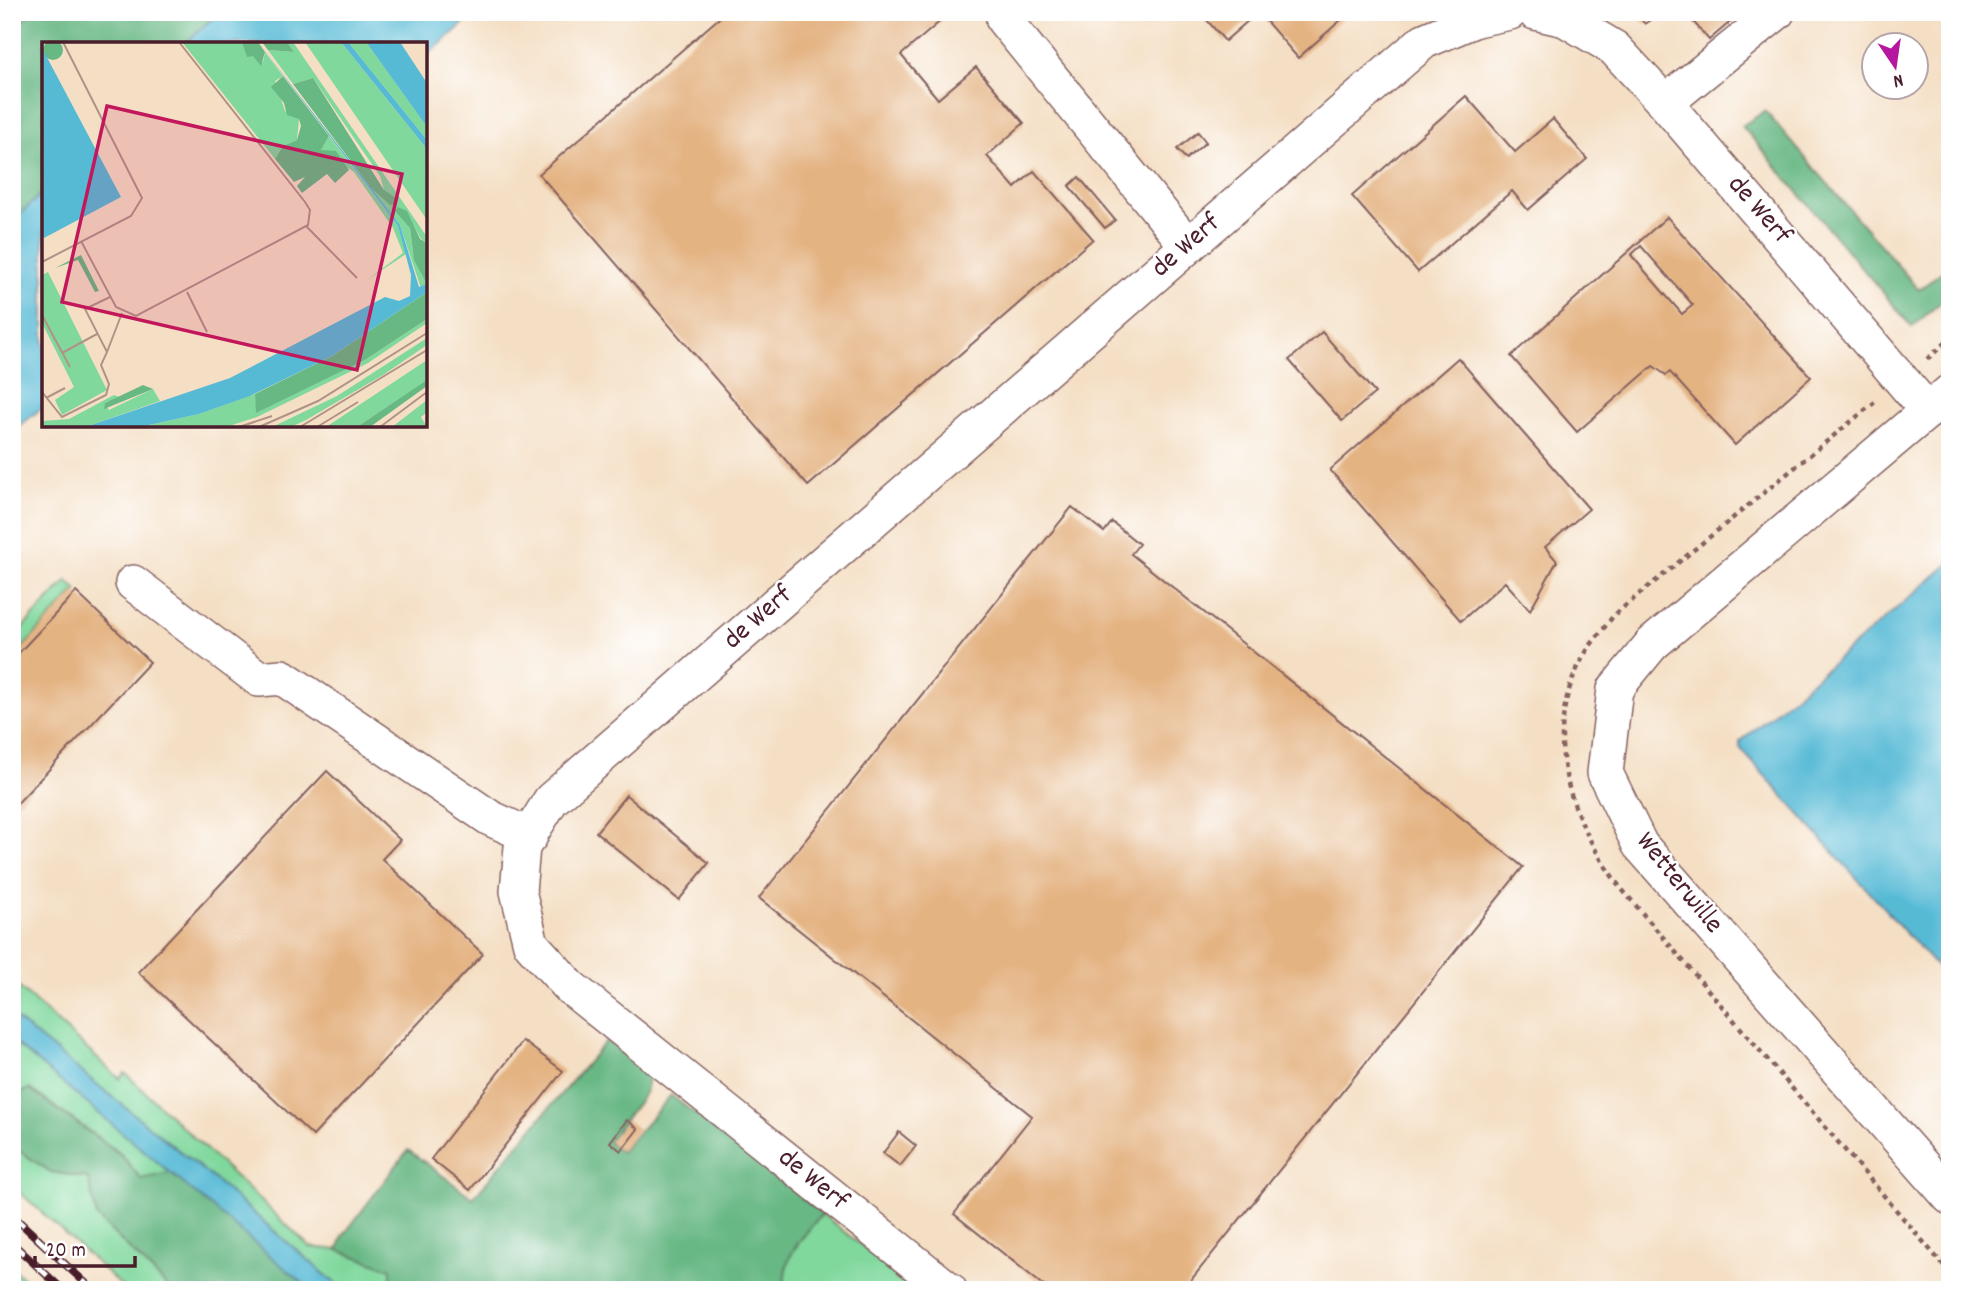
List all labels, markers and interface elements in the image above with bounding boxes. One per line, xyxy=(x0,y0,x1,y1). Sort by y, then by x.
north arrow xyxy=(1860,32,1930,102)
inset map xyxy=(42,42,427,427)
text: N xyxy=(1890,65,1906,93)
street label: de Werf xyxy=(1716,167,1800,255)
street label: de Werf xyxy=(1143,205,1231,289)
street label: de Werf xyxy=(715,577,803,661)
street label: Wetterwille xyxy=(1625,825,1731,943)
street label: de Werf xyxy=(768,1140,857,1223)
scale bar xyxy=(35,1225,135,1269)
text: 20 m xyxy=(46,1237,86,1267)

